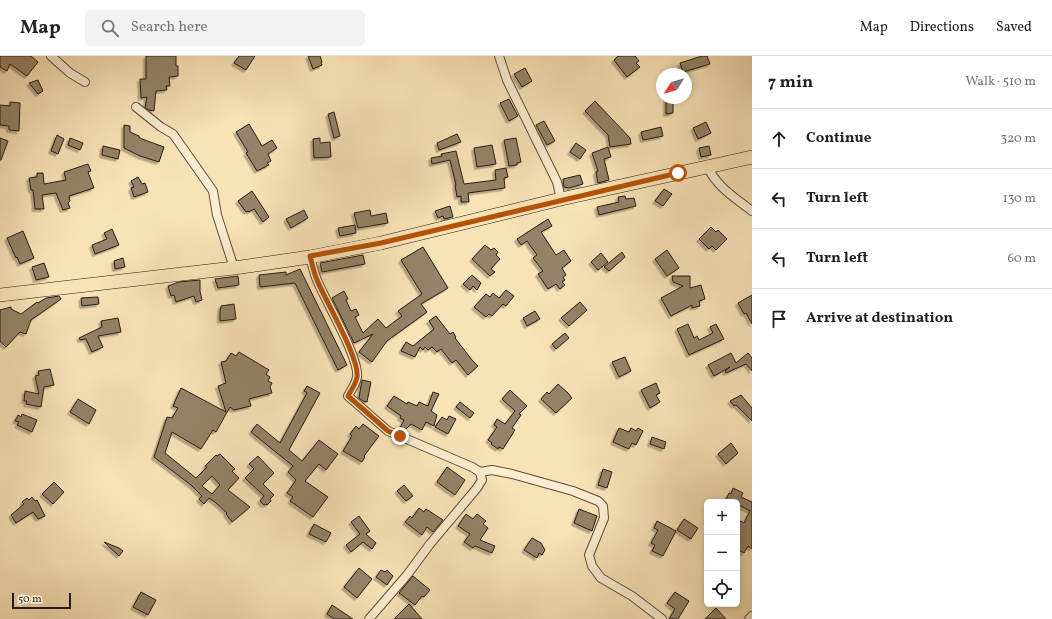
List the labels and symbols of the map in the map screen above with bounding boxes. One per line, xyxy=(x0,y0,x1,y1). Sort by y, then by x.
north arrow xyxy=(656,68,692,104)
route start xyxy=(669,164,687,182)
route end xyxy=(391,427,409,445)
scale bar xyxy=(12,591,71,610)

